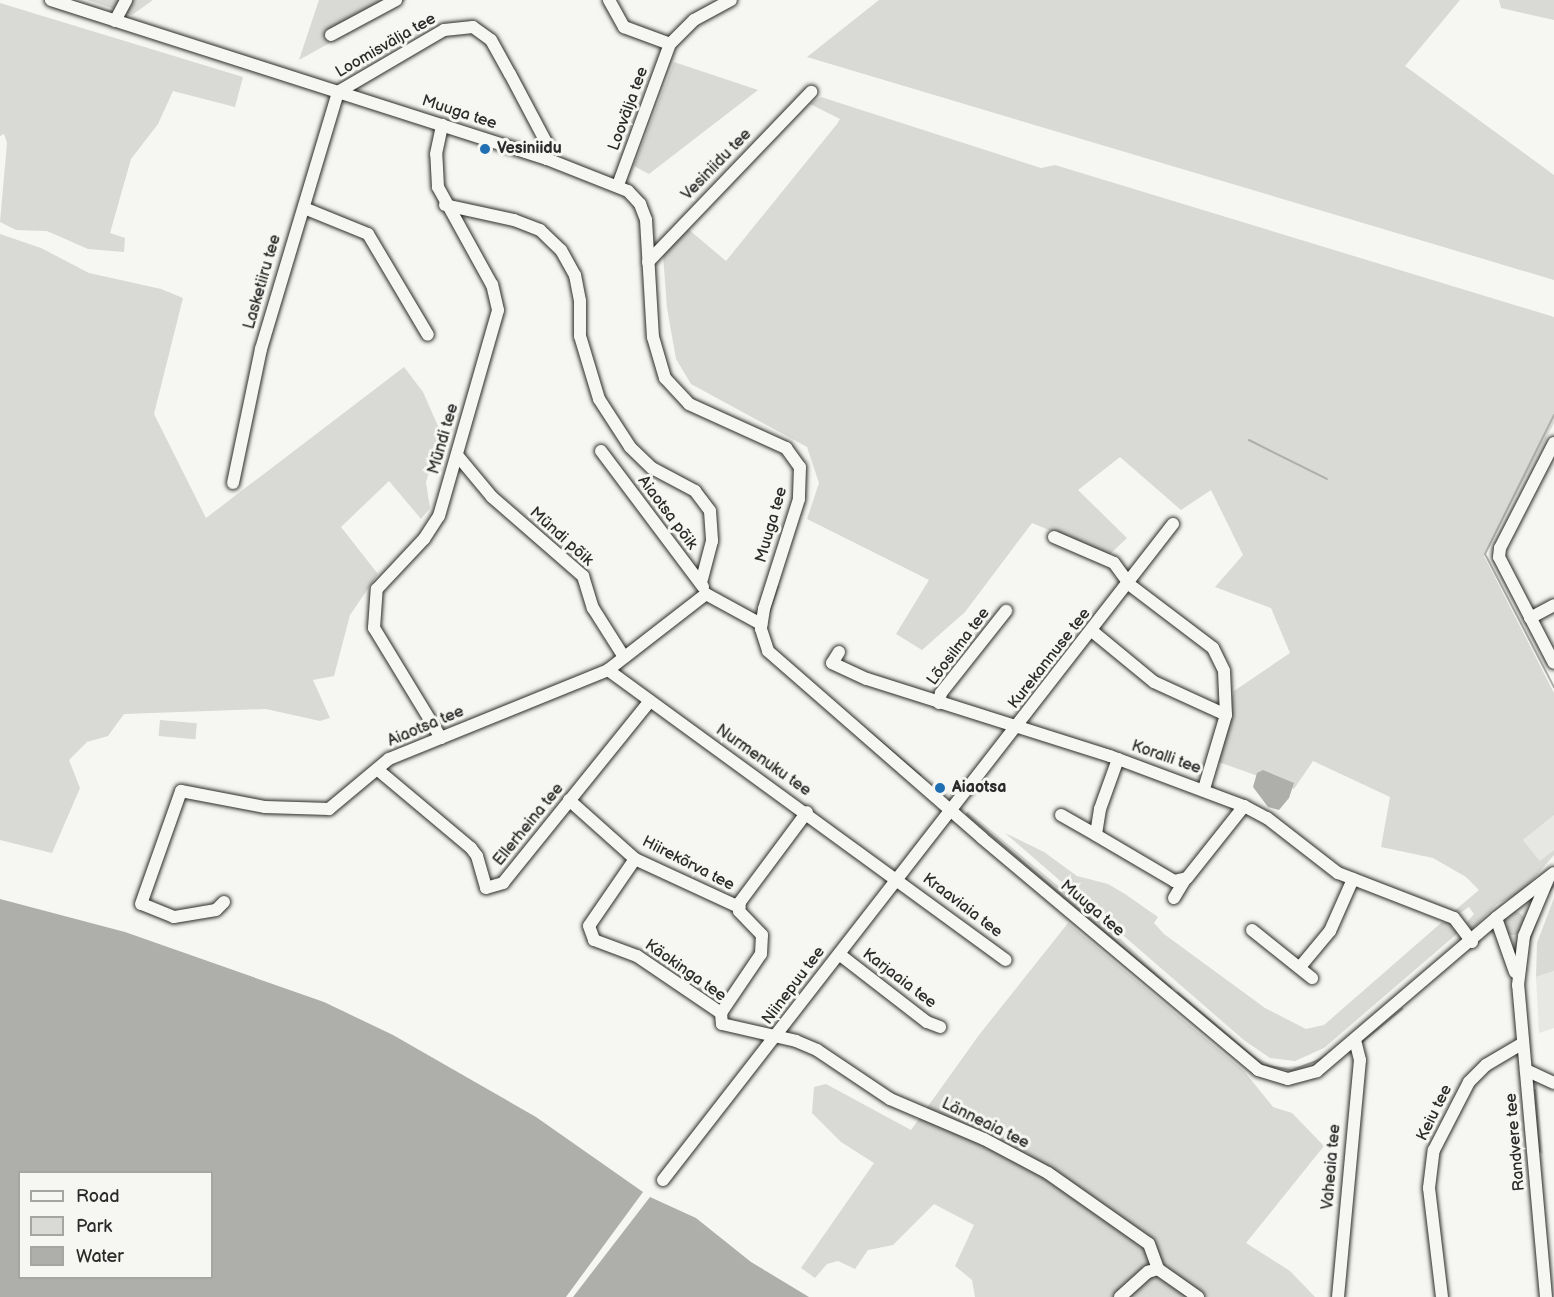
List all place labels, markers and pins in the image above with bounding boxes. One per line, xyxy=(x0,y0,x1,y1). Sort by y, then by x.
place label: Vesiniidu xyxy=(497,139,562,159)
marker: Vesiniidu xyxy=(478,142,492,156)
place label: Aiaotsa xyxy=(952,778,1006,798)
marker: Aiaotsa xyxy=(933,781,947,795)

